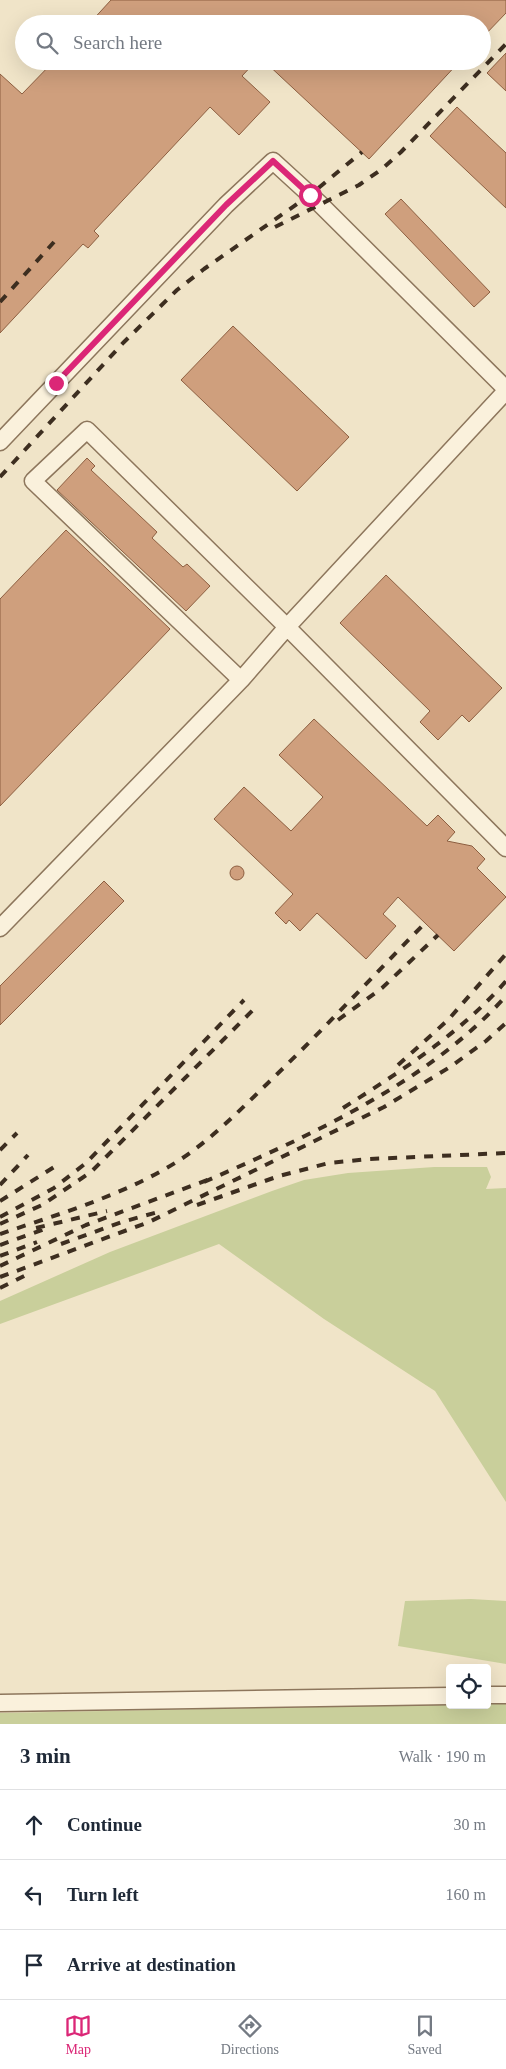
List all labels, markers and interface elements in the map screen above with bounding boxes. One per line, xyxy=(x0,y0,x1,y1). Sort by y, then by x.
search box xyxy=(15,15,491,70)
icon: search xyxy=(33,29,61,57)
text: Search here xyxy=(73,32,162,53)
route start xyxy=(299,184,322,207)
route end xyxy=(45,372,68,395)
map controls xyxy=(446,1664,491,1709)
button: locate xyxy=(446,1664,491,1709)
text: 3 min xyxy=(20,1744,71,1768)
text: Walk · 190 m xyxy=(399,1748,486,1765)
icon: ahead xyxy=(20,1811,48,1839)
text: Continue xyxy=(67,1814,142,1835)
text: 30 m xyxy=(454,1816,486,1833)
icon: left xyxy=(20,1881,48,1909)
text: Turn left xyxy=(67,1884,139,1905)
text: 160 m xyxy=(446,1886,486,1903)
icon: arrive xyxy=(20,1951,48,1979)
text: Arrive at destination xyxy=(67,1954,236,1975)
tab: Map xyxy=(64,2012,92,2058)
tab: Directions xyxy=(221,2012,279,2058)
tab: Saved xyxy=(408,2012,442,2058)

